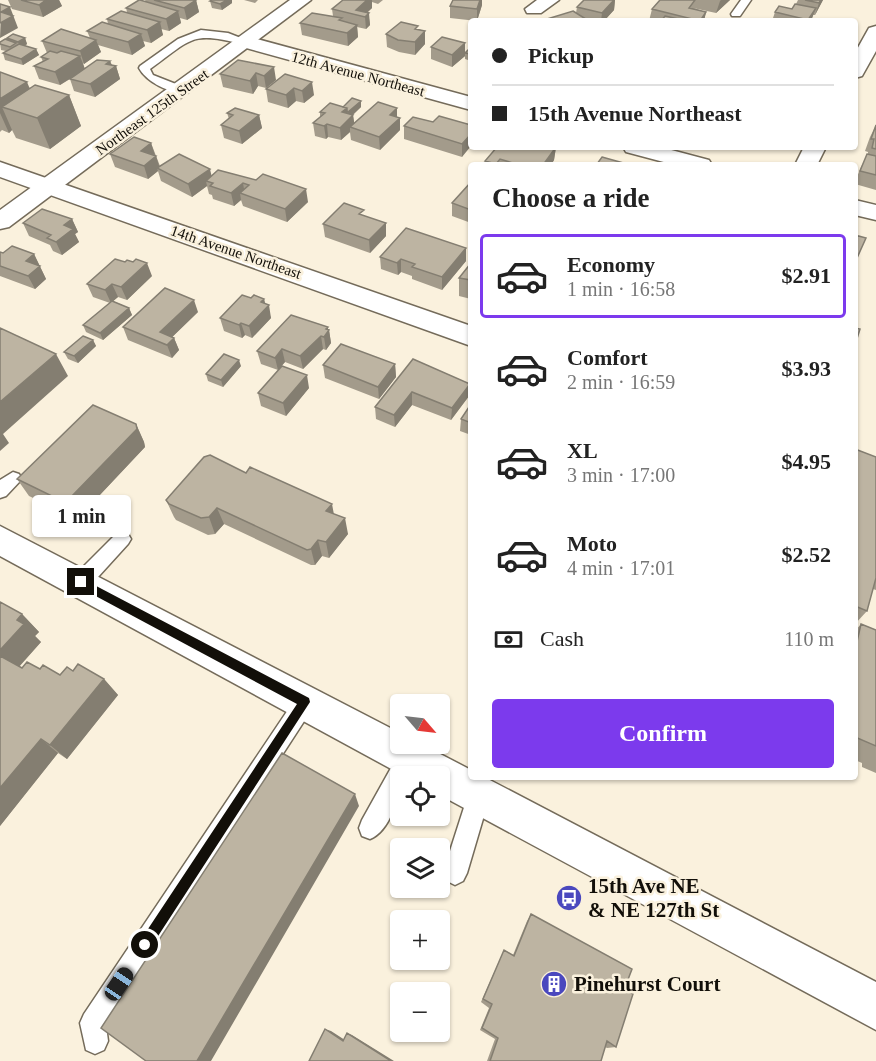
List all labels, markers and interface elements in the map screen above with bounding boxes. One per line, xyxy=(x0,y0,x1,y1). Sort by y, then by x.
text: Pickup xyxy=(528,43,594,68)
street label: 12th Avenue Northeast xyxy=(290,49,427,100)
street label: Northeast 125th Street xyxy=(93,65,212,158)
text: 15th Avenue Northeast xyxy=(528,101,741,126)
text: Choose a ride xyxy=(492,183,650,213)
street label: 14th Avenue Northeast xyxy=(169,222,304,282)
icon: car xyxy=(495,249,549,303)
text: Economy xyxy=(567,252,655,277)
text: $2.91 xyxy=(782,263,831,288)
text: 1 min · 16:58 xyxy=(567,278,675,300)
icon: car xyxy=(495,342,549,396)
text: Comfort xyxy=(567,345,648,370)
text: $3.93 xyxy=(782,356,831,381)
text: 2 min · 16:59 xyxy=(567,371,675,393)
icon: car xyxy=(495,435,549,489)
text: XL xyxy=(567,438,598,463)
text: $4.95 xyxy=(782,449,831,474)
text: 3 min · 17:00 xyxy=(567,464,675,486)
callout: 1 min xyxy=(32,495,130,537)
text: 1 min xyxy=(57,505,106,527)
icon: car xyxy=(495,528,549,582)
text: Moto xyxy=(567,531,617,556)
text: $2.52 xyxy=(782,542,831,567)
text: 4 min · 17:01 xyxy=(567,557,675,579)
route end xyxy=(67,568,94,595)
icon: cash xyxy=(492,623,525,656)
text: Cash xyxy=(540,626,584,651)
text: 110 m xyxy=(784,628,834,650)
north arrow xyxy=(390,694,450,754)
map controls xyxy=(390,694,450,1042)
button: Confirm xyxy=(492,699,834,768)
button: locate xyxy=(390,766,450,826)
button: layers xyxy=(390,838,450,898)
place label: 15th Ave NE & NE 127th St xyxy=(588,874,719,922)
bus stop icon: 15th Ave NE & NE 127th St xyxy=(554,883,584,913)
button: + xyxy=(390,910,450,970)
route start xyxy=(131,931,158,958)
car xyxy=(101,964,137,1004)
building icon: Pinehurst Court xyxy=(539,969,569,999)
place label: Pinehurst Court xyxy=(574,972,720,996)
button: − xyxy=(390,982,450,1042)

